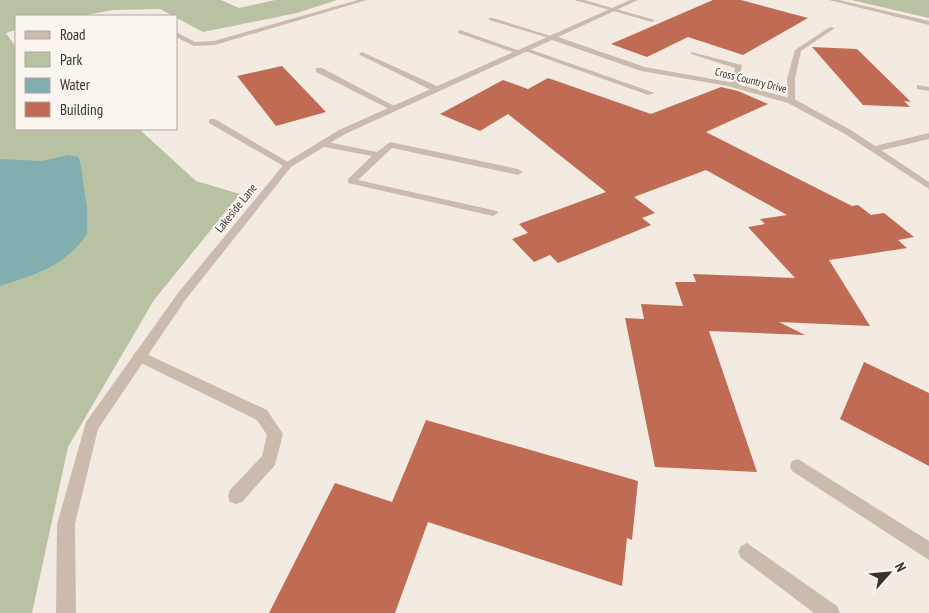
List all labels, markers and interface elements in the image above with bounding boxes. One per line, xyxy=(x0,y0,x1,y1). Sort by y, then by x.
legend xyxy=(15,15,178,130)
text: Road xyxy=(60,25,86,44)
text: Park xyxy=(60,50,82,69)
street label: Cross Country Drive xyxy=(714,64,789,96)
text: Water xyxy=(60,75,91,94)
text: Building xyxy=(60,100,103,119)
street label: Lakeside Lane xyxy=(211,180,260,235)
north arrow xyxy=(864,548,914,598)
text: N xyxy=(891,560,910,575)

